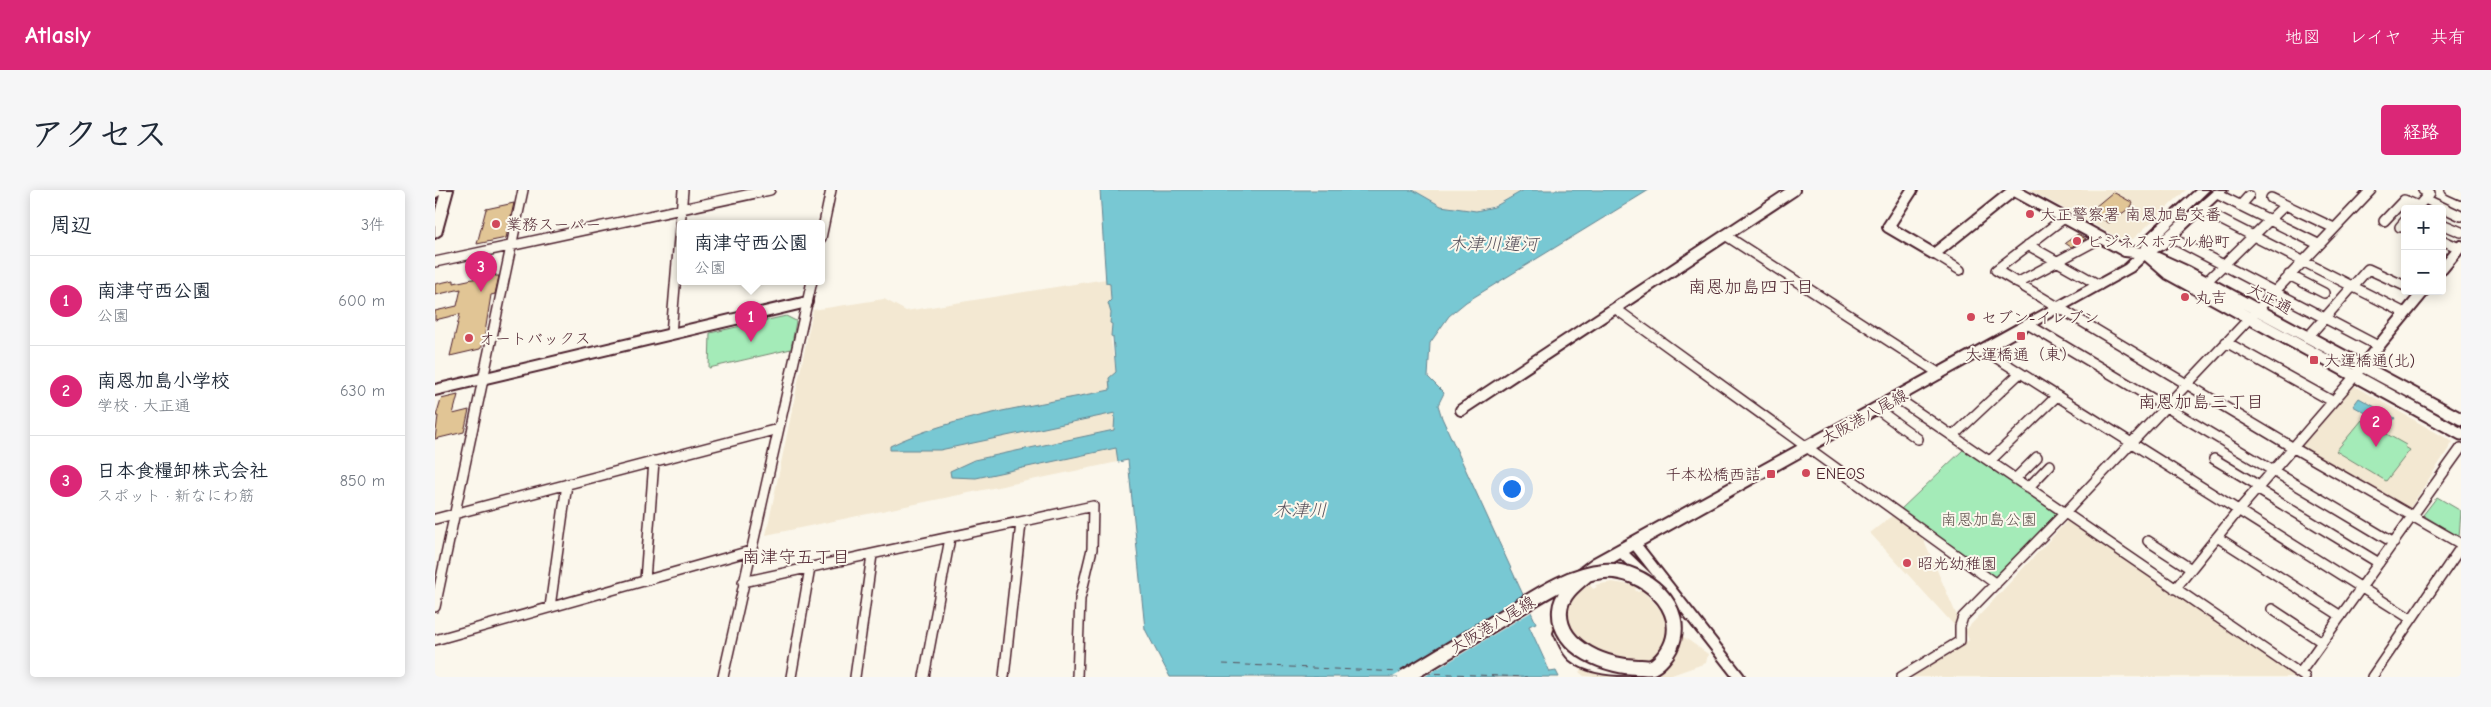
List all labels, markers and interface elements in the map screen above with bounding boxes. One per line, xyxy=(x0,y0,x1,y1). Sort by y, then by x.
text: Atlasly xyxy=(25,21,91,49)
text: 地図 xyxy=(2285,27,2321,48)
text: レイヤ xyxy=(2349,27,2402,48)
text: 共有 xyxy=(2430,27,2466,48)
button: 経路 xyxy=(2381,105,2461,155)
text: アクセス xyxy=(30,114,168,155)
map controls xyxy=(2401,205,2446,295)
button: + xyxy=(2401,205,2446,250)
place label: 大正警察署 南恩加島交番 xyxy=(2040,206,2221,224)
marker: 大正警察署 南恩加島交番 xyxy=(2024,208,2036,220)
text: 周辺 xyxy=(50,213,92,237)
text: 3件 xyxy=(361,216,385,234)
place label: 業務スーパー xyxy=(506,216,601,234)
marker: 業務スーパー xyxy=(490,218,502,230)
popup xyxy=(677,220,825,285)
text: 南津守西公園 xyxy=(694,232,808,254)
place label: ビジネスホテル船町 xyxy=(2087,233,2230,251)
water label: 木津川運河 xyxy=(1448,234,1541,255)
marker: ビジネスホテル船町 xyxy=(2071,235,2083,247)
button: − xyxy=(2401,250,2446,295)
pin: 3 xyxy=(465,251,497,292)
text: 公園 xyxy=(694,259,726,277)
district label: 南恩加島四丁目 xyxy=(1688,277,1814,298)
text: 南津守西公園 xyxy=(97,280,211,302)
street label: 大正通 xyxy=(2244,280,2295,318)
place label: 丸吉 xyxy=(2195,289,2227,307)
marker: 丸吉 xyxy=(2179,291,2191,303)
text: 1 xyxy=(63,292,69,310)
text: 600 m xyxy=(338,292,385,310)
pin: 1 xyxy=(735,301,767,342)
text: 公園 xyxy=(97,307,129,325)
place label: セブン-イレブン xyxy=(1981,309,2099,327)
marker: セブン-イレブン xyxy=(1965,311,1977,323)
place label: オートバックス xyxy=(479,330,591,348)
marker: 大運橋通（東） xyxy=(2015,330,2027,342)
marker: オートバックス xyxy=(463,332,475,344)
place label: 大運橋通（東） xyxy=(1965,346,2077,364)
place label: 大運橋通(北) xyxy=(2324,352,2415,370)
marker: 大運橋通(北) xyxy=(2308,354,2320,366)
text: 南恩加島小学校 xyxy=(97,370,230,392)
text: 2 xyxy=(62,382,70,400)
text: 630 m xyxy=(340,382,385,400)
street label: 大阪港八尾線 xyxy=(1818,386,1911,448)
district label: 南恩加島三丁目 xyxy=(2138,392,2264,413)
text: 学校 · 大正通 xyxy=(97,397,191,415)
pin: 2 xyxy=(2360,406,2392,447)
text: 日本食糧卸株式会社 xyxy=(97,460,268,482)
place label: ENEOS xyxy=(1816,465,1865,483)
place label: 千本松橋西詰 xyxy=(1665,466,1761,484)
marker: ENEOS xyxy=(1800,467,1812,479)
marker: 千本松橋西詰 xyxy=(1765,468,1777,480)
text: 3 xyxy=(62,472,70,490)
text: 850 m xyxy=(340,472,385,490)
your location xyxy=(1499,476,1525,502)
text: スポット · 新なにわ筋 xyxy=(97,487,255,505)
water label: 木津川 xyxy=(1273,500,1327,521)
park label: 南恩加島公園 xyxy=(1941,511,2037,529)
district label: 南津守五丁目 xyxy=(742,547,850,568)
place label: 昭光幼稚園 xyxy=(1917,555,1997,573)
marker: 昭光幼稚園 xyxy=(1901,557,1913,569)
street label: 大阪港八尾線 xyxy=(1447,592,1538,657)

